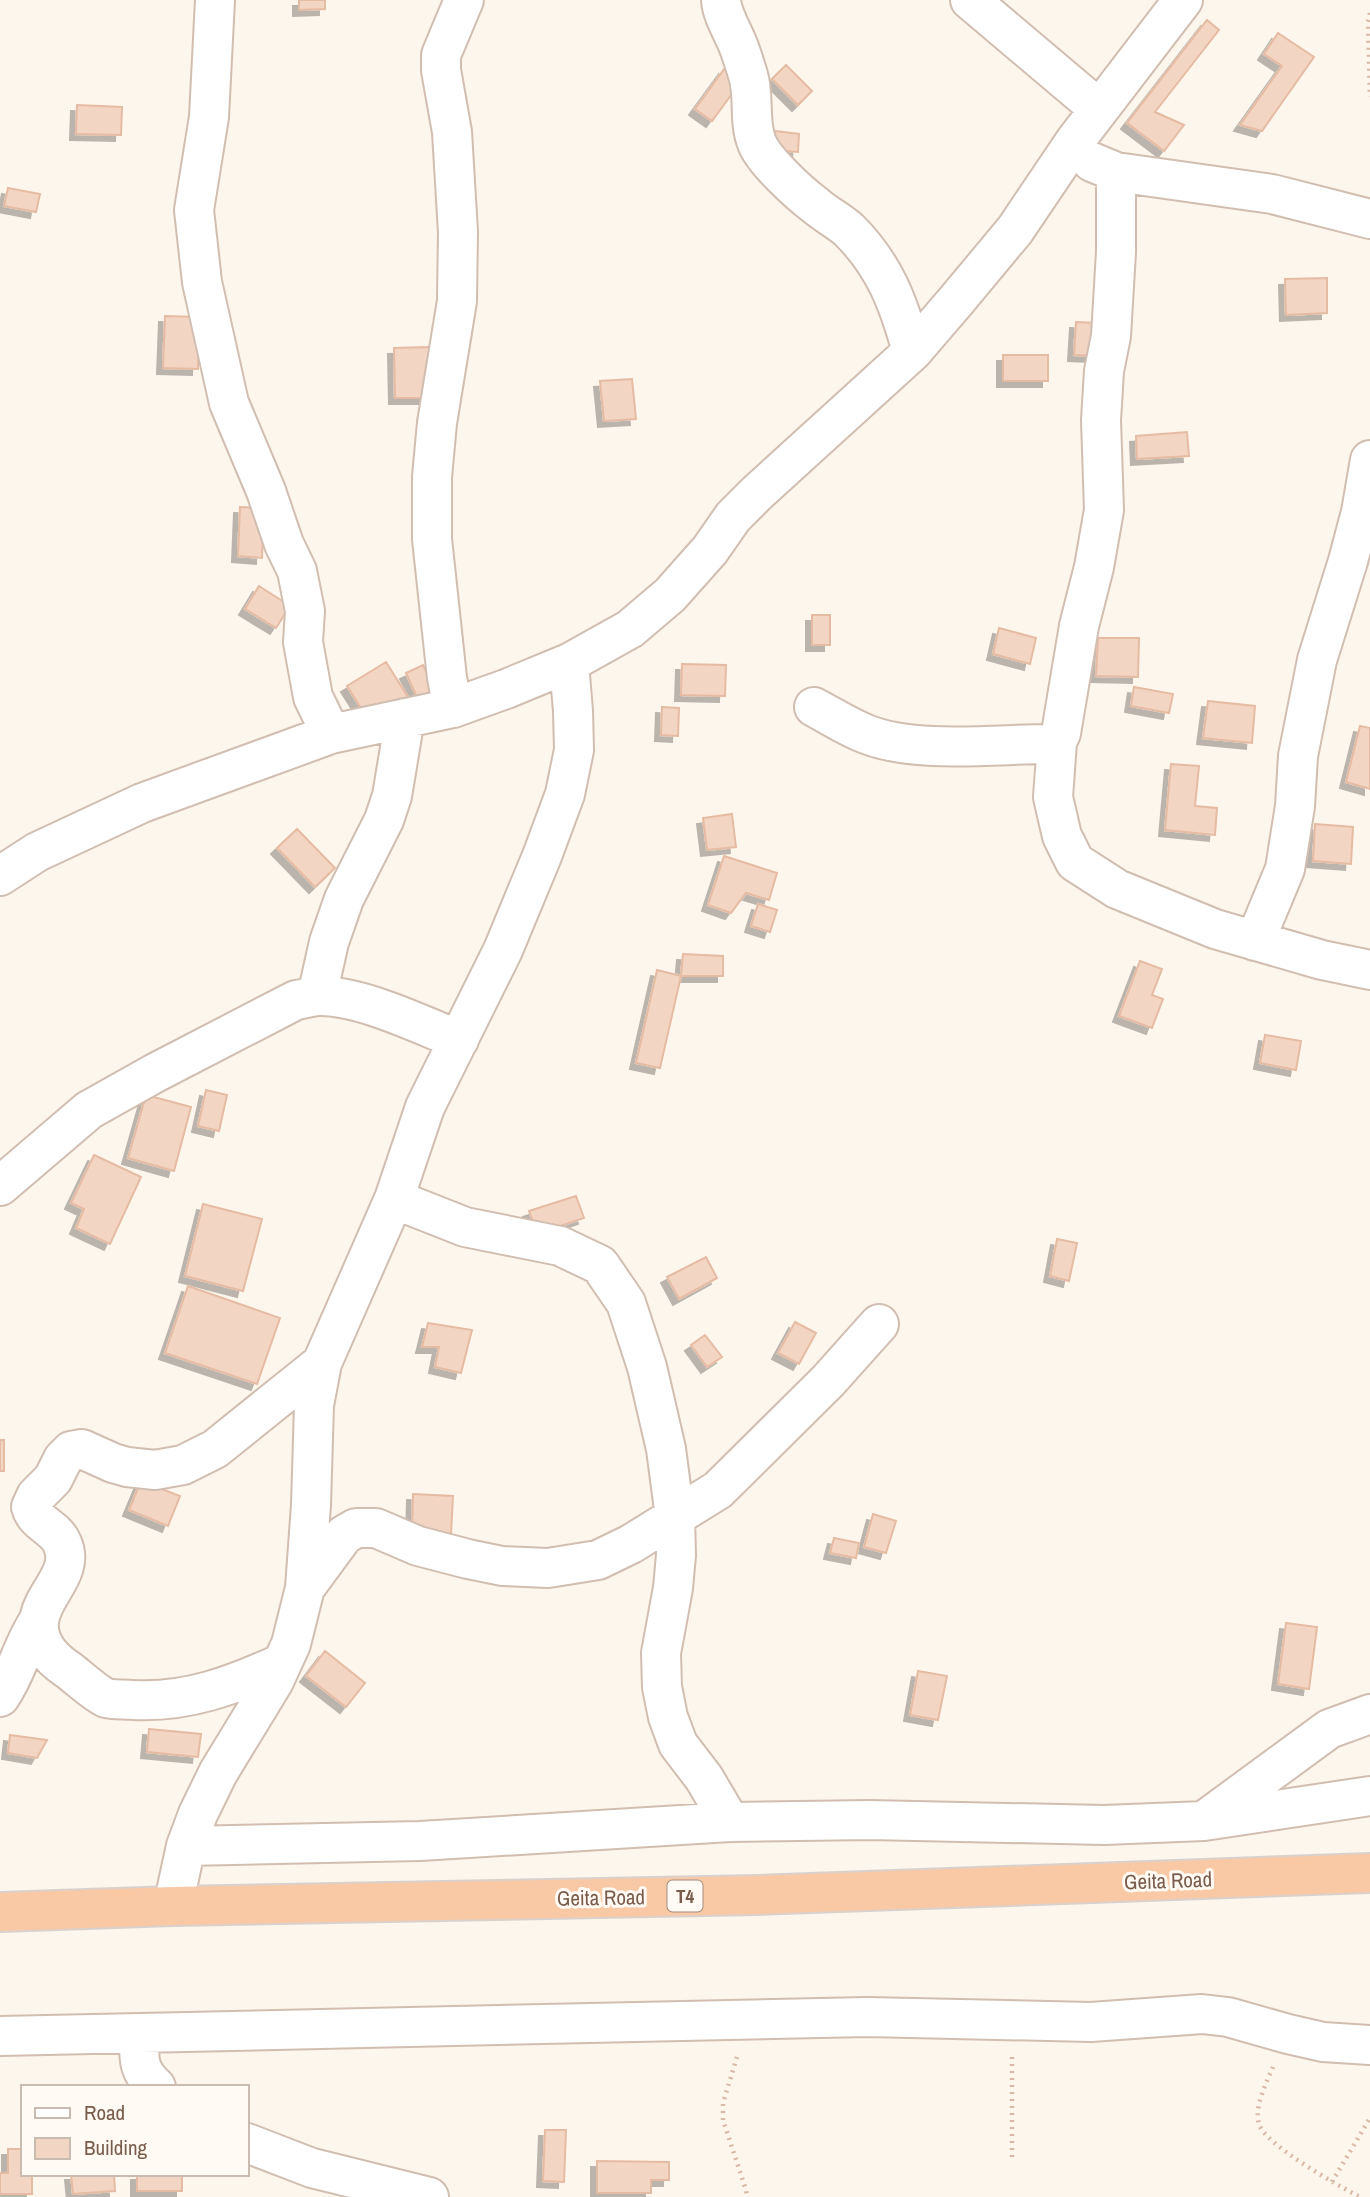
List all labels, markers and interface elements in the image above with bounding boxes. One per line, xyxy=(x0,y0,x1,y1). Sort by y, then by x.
street label: Geita Road xyxy=(1123,1864,1213,1897)
road number: T4 xyxy=(668,1880,702,1912)
street label: Geita Road xyxy=(557,1882,645,1913)
legend xyxy=(21,2085,248,2176)
text: Road xyxy=(84,2098,125,2127)
text: Building xyxy=(84,2133,148,2162)

